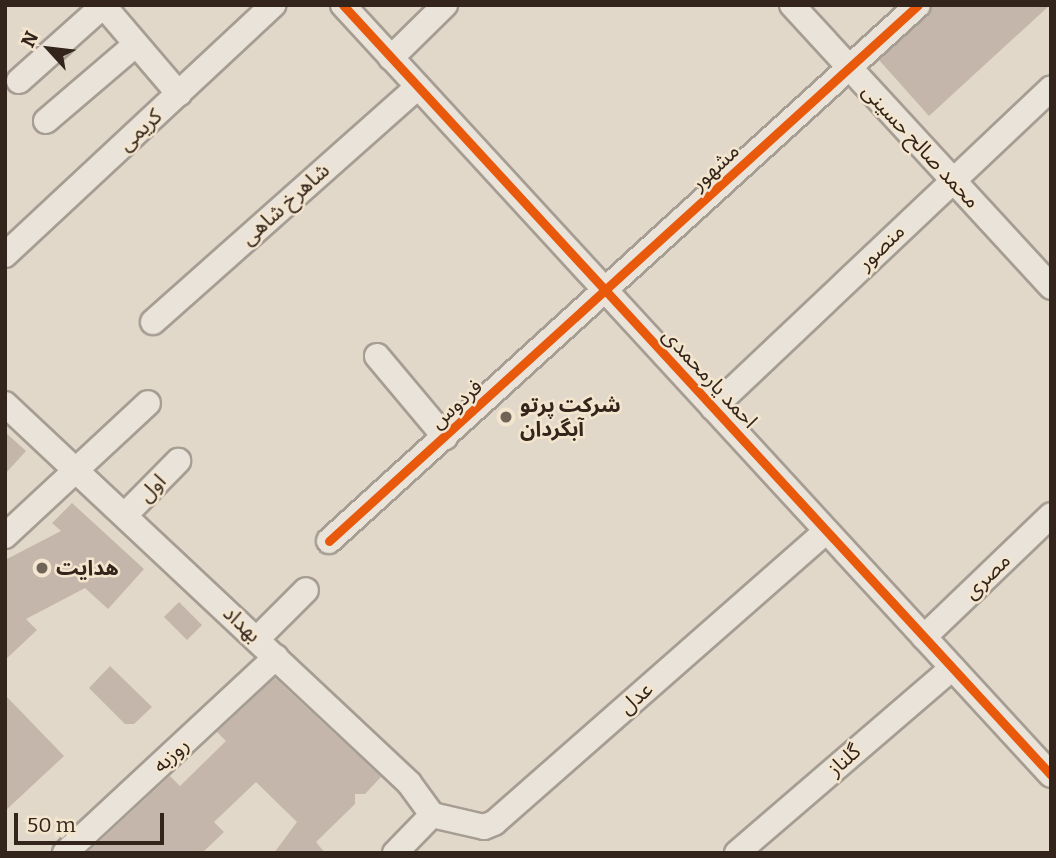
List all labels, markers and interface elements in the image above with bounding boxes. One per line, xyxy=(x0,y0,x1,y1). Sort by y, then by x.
north arrow xyxy=(14,14,84,84)
text: N xyxy=(16,27,43,51)
street label: محمد صالح حسینی xyxy=(857,79,985,213)
street label: کریمی xyxy=(113,104,167,156)
street label: مشهور xyxy=(686,138,744,196)
street label: شاهرخ شاهی xyxy=(235,158,335,250)
street label: منصور xyxy=(852,219,910,275)
street label: احمد یارمحمدی xyxy=(657,323,763,433)
street label: فردوس xyxy=(425,374,487,434)
place label: شرکت پرتو آبگردان xyxy=(520,392,621,442)
marker: شرکت پرتو آبگردان xyxy=(498,409,514,425)
street label: اول xyxy=(133,469,171,507)
street label: مصری xyxy=(958,548,1016,604)
place label: هدایت xyxy=(56,555,119,581)
marker: هدایت xyxy=(34,560,50,576)
street label: بهداد xyxy=(218,600,266,648)
street label: عدل xyxy=(614,677,658,719)
street label: روزبه xyxy=(148,732,194,778)
street label: گلناز xyxy=(822,739,866,781)
scale bar xyxy=(18,798,168,842)
text: 50 m xyxy=(27,812,76,838)

